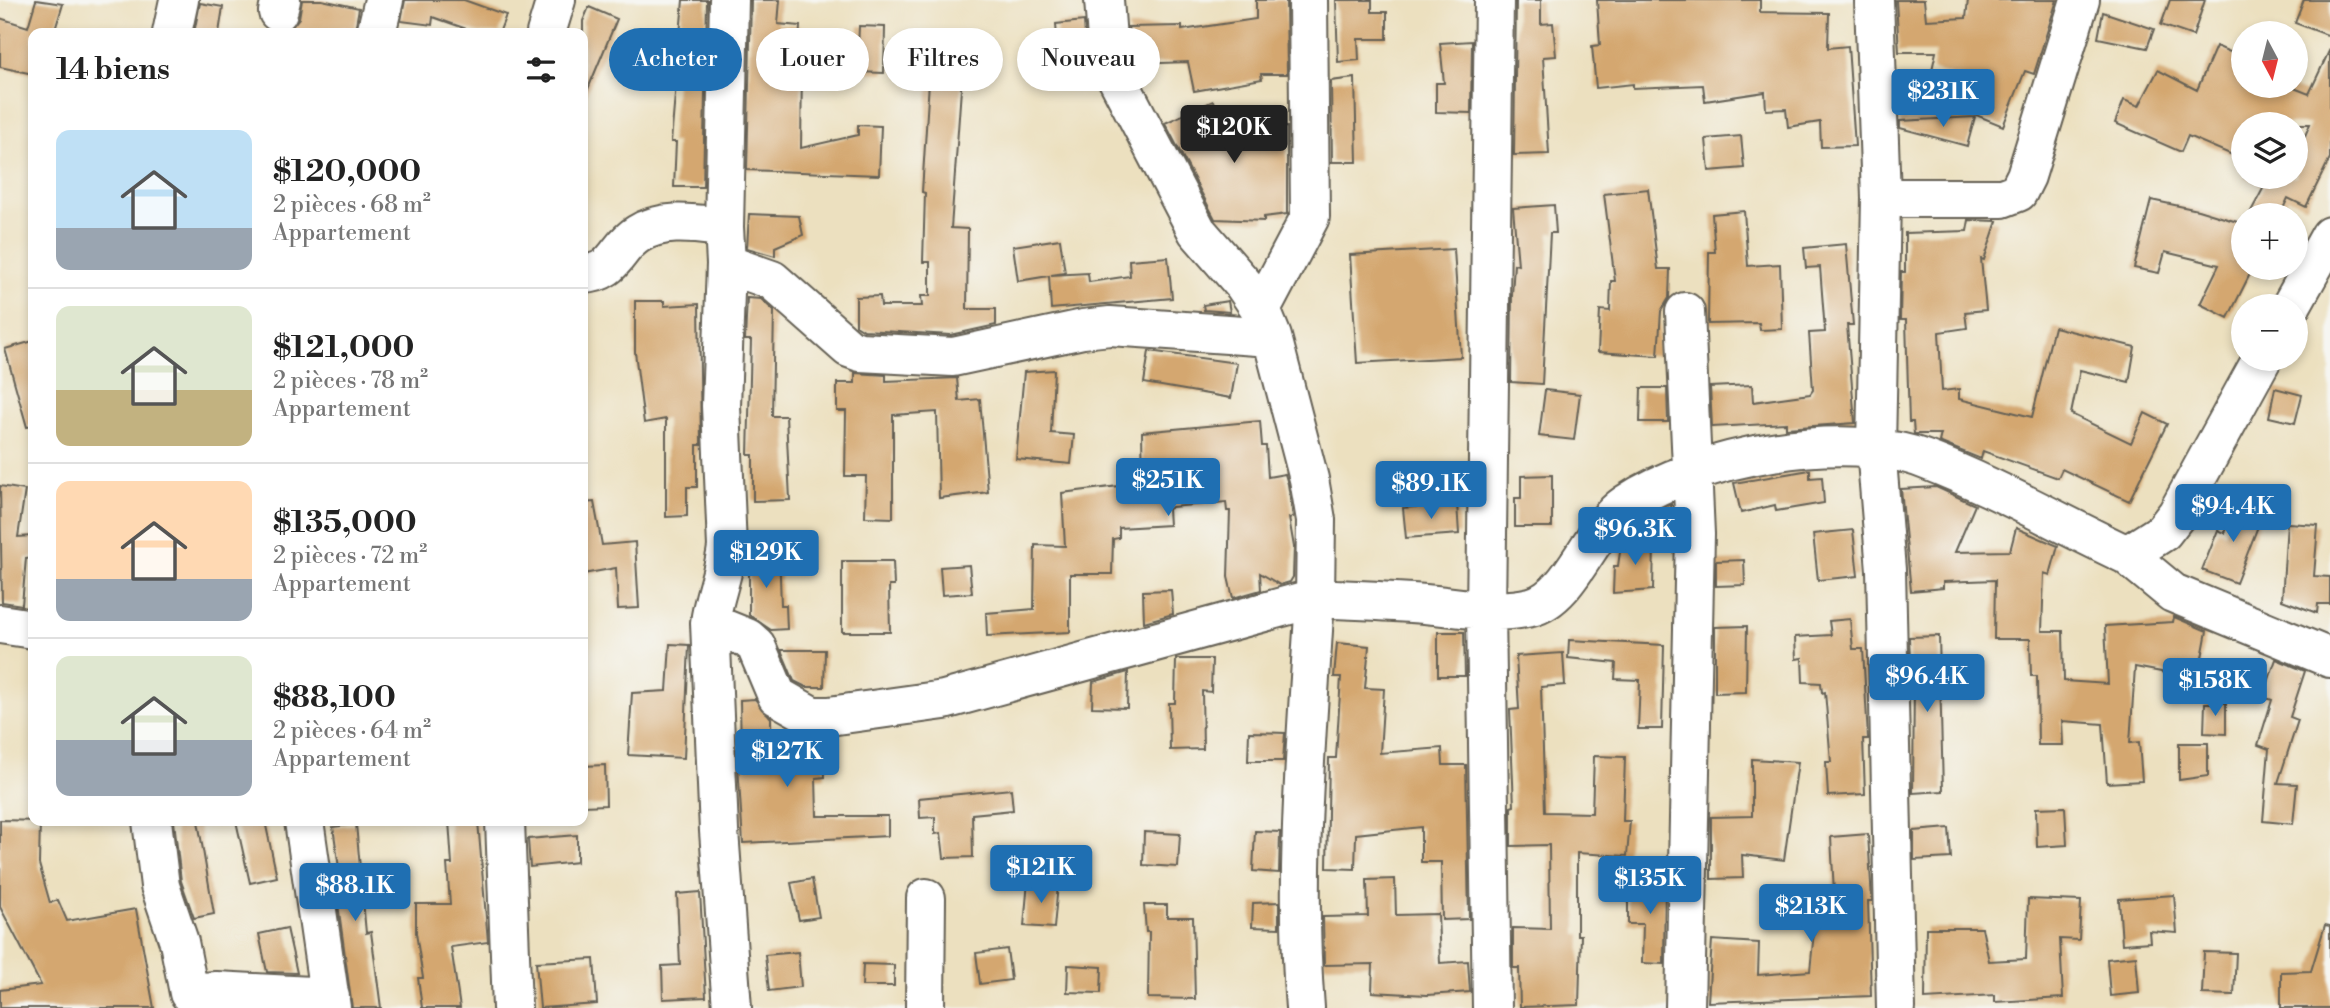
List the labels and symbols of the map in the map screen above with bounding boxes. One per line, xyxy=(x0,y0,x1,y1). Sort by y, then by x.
north arrow xyxy=(2231,21,2308,98)
pin: $231K xyxy=(1894,69,1992,129)
pin: $120K xyxy=(1185,106,1283,165)
pin: $251K xyxy=(1119,458,1217,518)
pin: $89.1K xyxy=(1374,462,1488,521)
pin: $94.4K xyxy=(2176,484,2290,544)
pin: $96.3K xyxy=(1578,508,1692,567)
pin: $129K xyxy=(717,530,815,590)
pin: $96.4K xyxy=(1870,654,1984,714)
pin: $158K xyxy=(2166,658,2264,718)
pin: $127K xyxy=(738,730,836,789)
pin: $121K xyxy=(992,846,1090,905)
pin: $135K xyxy=(1601,856,1699,916)
pin: $88.1K xyxy=(298,864,412,923)
pin: $213K xyxy=(1762,884,1860,944)

